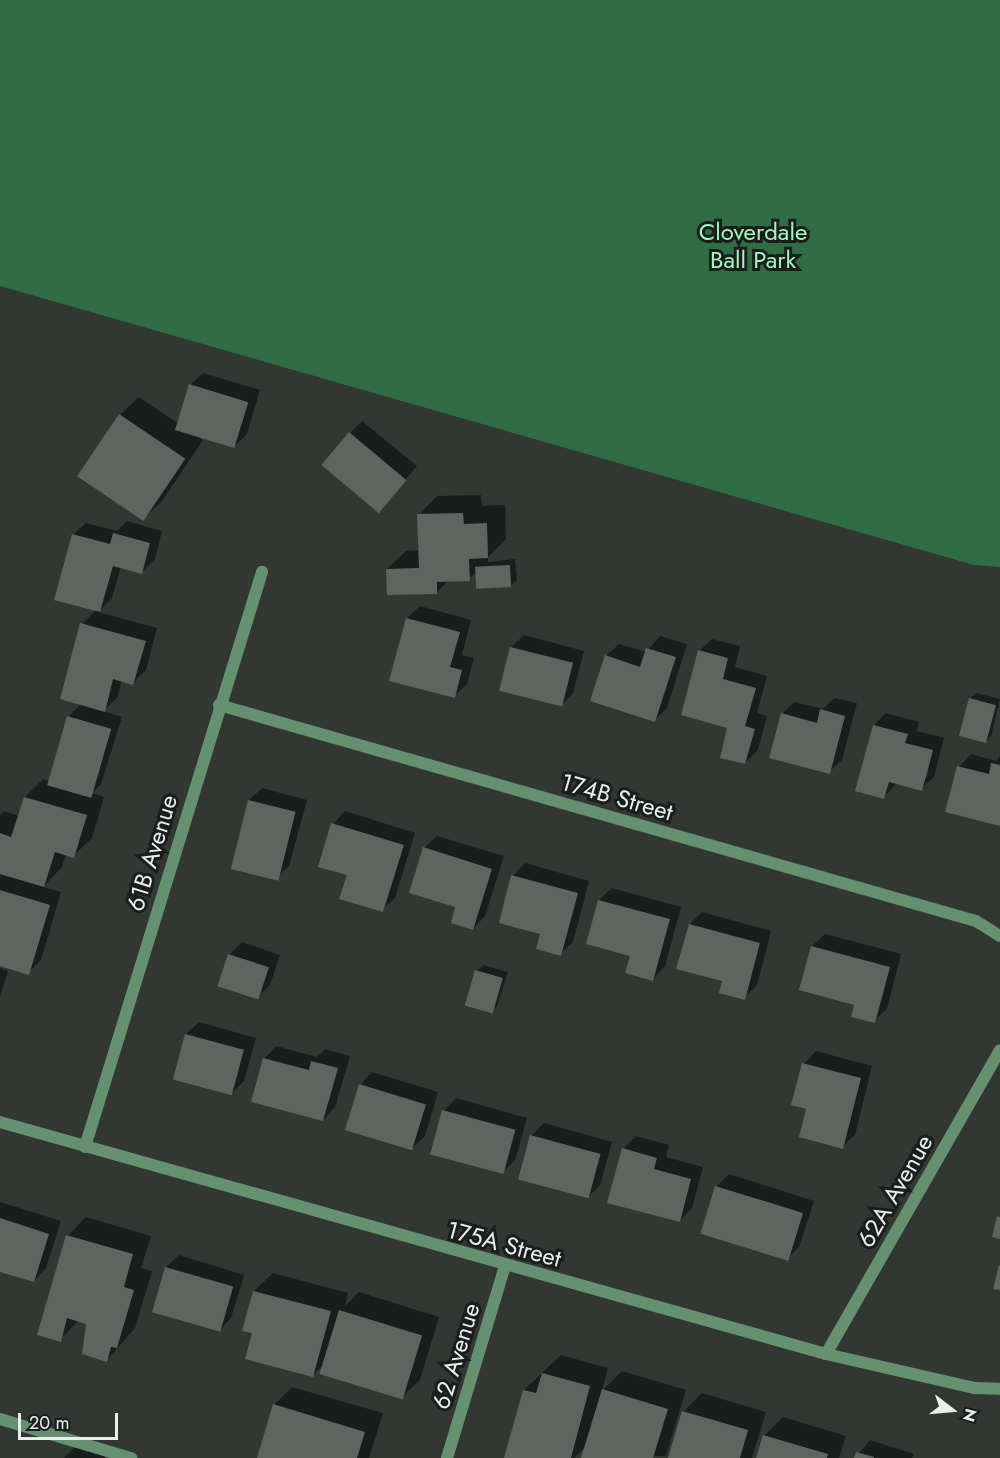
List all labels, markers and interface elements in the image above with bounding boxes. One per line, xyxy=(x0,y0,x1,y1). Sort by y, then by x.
park label: Cloverdale Ball Park xyxy=(699,218,807,274)
street label: 174B Street xyxy=(558,767,676,827)
street label: 61B Avenue xyxy=(121,791,183,915)
street label: 62A Avenue xyxy=(851,1130,939,1252)
street label: 175A Street xyxy=(444,1215,564,1273)
street label: 62 Avenue xyxy=(426,1299,486,1413)
north arrow xyxy=(922,1380,982,1440)
scale bar xyxy=(21,1401,122,1439)
text: N xyxy=(957,1406,983,1424)
text: 20 m xyxy=(29,1410,69,1436)

